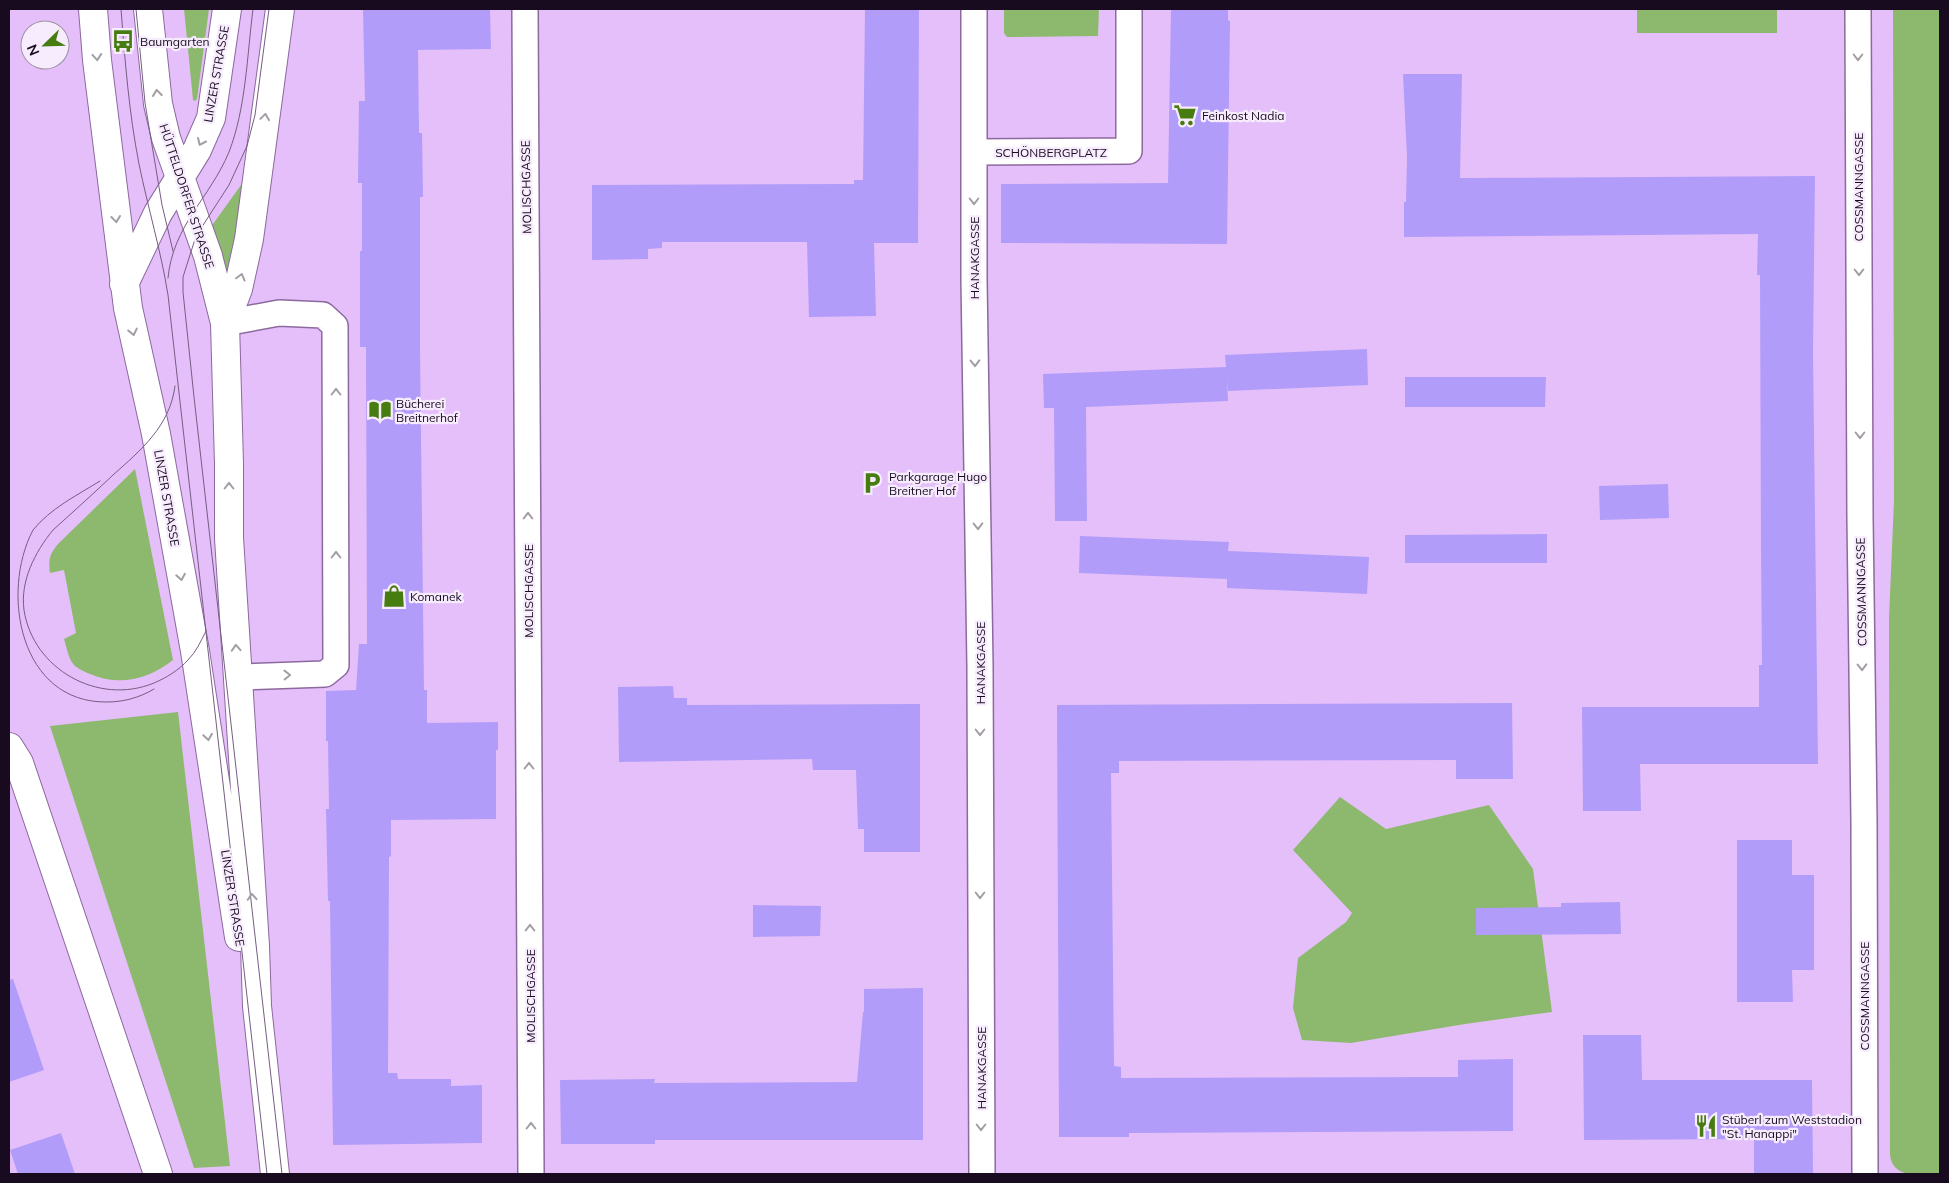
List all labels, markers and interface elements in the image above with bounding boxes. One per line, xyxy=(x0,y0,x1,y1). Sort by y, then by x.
north arrow xyxy=(20,20,70,70)
street label: LINZER STRASSE xyxy=(200,25,232,123)
bus stop icon: Baumgarten xyxy=(110,28,136,54)
place label: Baumgarten xyxy=(140,34,210,49)
text: N xyxy=(23,42,43,58)
one-way arrow xyxy=(91,54,102,62)
one-way arrow xyxy=(1853,54,1863,62)
one-way arrow xyxy=(152,88,163,96)
supermarket icon: Feinkost Nadia xyxy=(1172,102,1198,128)
place label: Feinkost Nadia xyxy=(1202,108,1284,123)
one-way arrow xyxy=(259,112,269,121)
street label: HÜTTELDORFER STRASSE xyxy=(156,122,218,270)
street label: COSSMANNGASSE xyxy=(1851,133,1866,241)
one-way arrow xyxy=(196,137,207,146)
street label: MOLISCHGASSE xyxy=(518,140,534,234)
street label: SCHÖNBERGPLATZ xyxy=(995,145,1107,160)
one-way arrow xyxy=(969,197,979,205)
one-way arrow xyxy=(110,215,121,223)
street label: HANAKGASSE xyxy=(967,217,982,299)
one-way arrow xyxy=(1854,269,1864,277)
one-way arrow xyxy=(235,273,246,282)
one-way arrow xyxy=(127,327,138,336)
one-way arrow xyxy=(970,360,980,367)
one-way arrow xyxy=(331,388,341,396)
place label: Bücherei Breitnerhof xyxy=(396,396,459,425)
library icon: Bücherei Breitnerhof xyxy=(367,397,393,423)
one-way arrow xyxy=(1855,432,1865,439)
street label: LINZER STRASSE xyxy=(151,449,183,547)
place label: Parkgarage Hugo Breitner Hof xyxy=(889,469,987,498)
parking icon: Parkgarage Hugo Breitner Hof xyxy=(859,470,885,496)
one-way arrow xyxy=(224,481,234,489)
one-way arrow xyxy=(523,511,533,519)
one-way arrow xyxy=(973,522,983,530)
street label: COSSMANNGASSE xyxy=(1853,538,1869,646)
street label: MOLISCHGASSE xyxy=(521,544,536,638)
one-way arrow xyxy=(331,550,341,558)
one-way arrow xyxy=(176,572,186,581)
shop icon: Komanek xyxy=(381,583,407,609)
place label: Komanek xyxy=(410,589,463,604)
street label: HANAKGASSE xyxy=(973,622,988,704)
one-way arrow xyxy=(231,643,242,651)
one-way arrow xyxy=(1857,664,1868,672)
one-way arrow xyxy=(284,670,292,680)
one-way arrow xyxy=(975,729,985,737)
one-way arrow xyxy=(202,733,213,741)
one-way arrow xyxy=(524,761,534,769)
street label: LINZER STRASSE xyxy=(218,849,248,947)
one-way arrow xyxy=(975,892,985,899)
one-way arrow xyxy=(247,893,258,901)
one-way arrow xyxy=(525,924,535,932)
street label: COSSMANNGASSE xyxy=(1857,942,1872,1050)
street label: MOLISCHGASSE xyxy=(523,949,538,1043)
street label: HANAKGASSE xyxy=(974,1027,989,1109)
place label: Stüberl zum Weststadion "St. Hanappi" xyxy=(1722,1112,1862,1141)
restaurant icon: Stüberl zum Weststadion "St. Hanappi" xyxy=(1693,1113,1719,1139)
one-way arrow xyxy=(526,1121,536,1129)
one-way arrow xyxy=(976,1124,986,1132)

